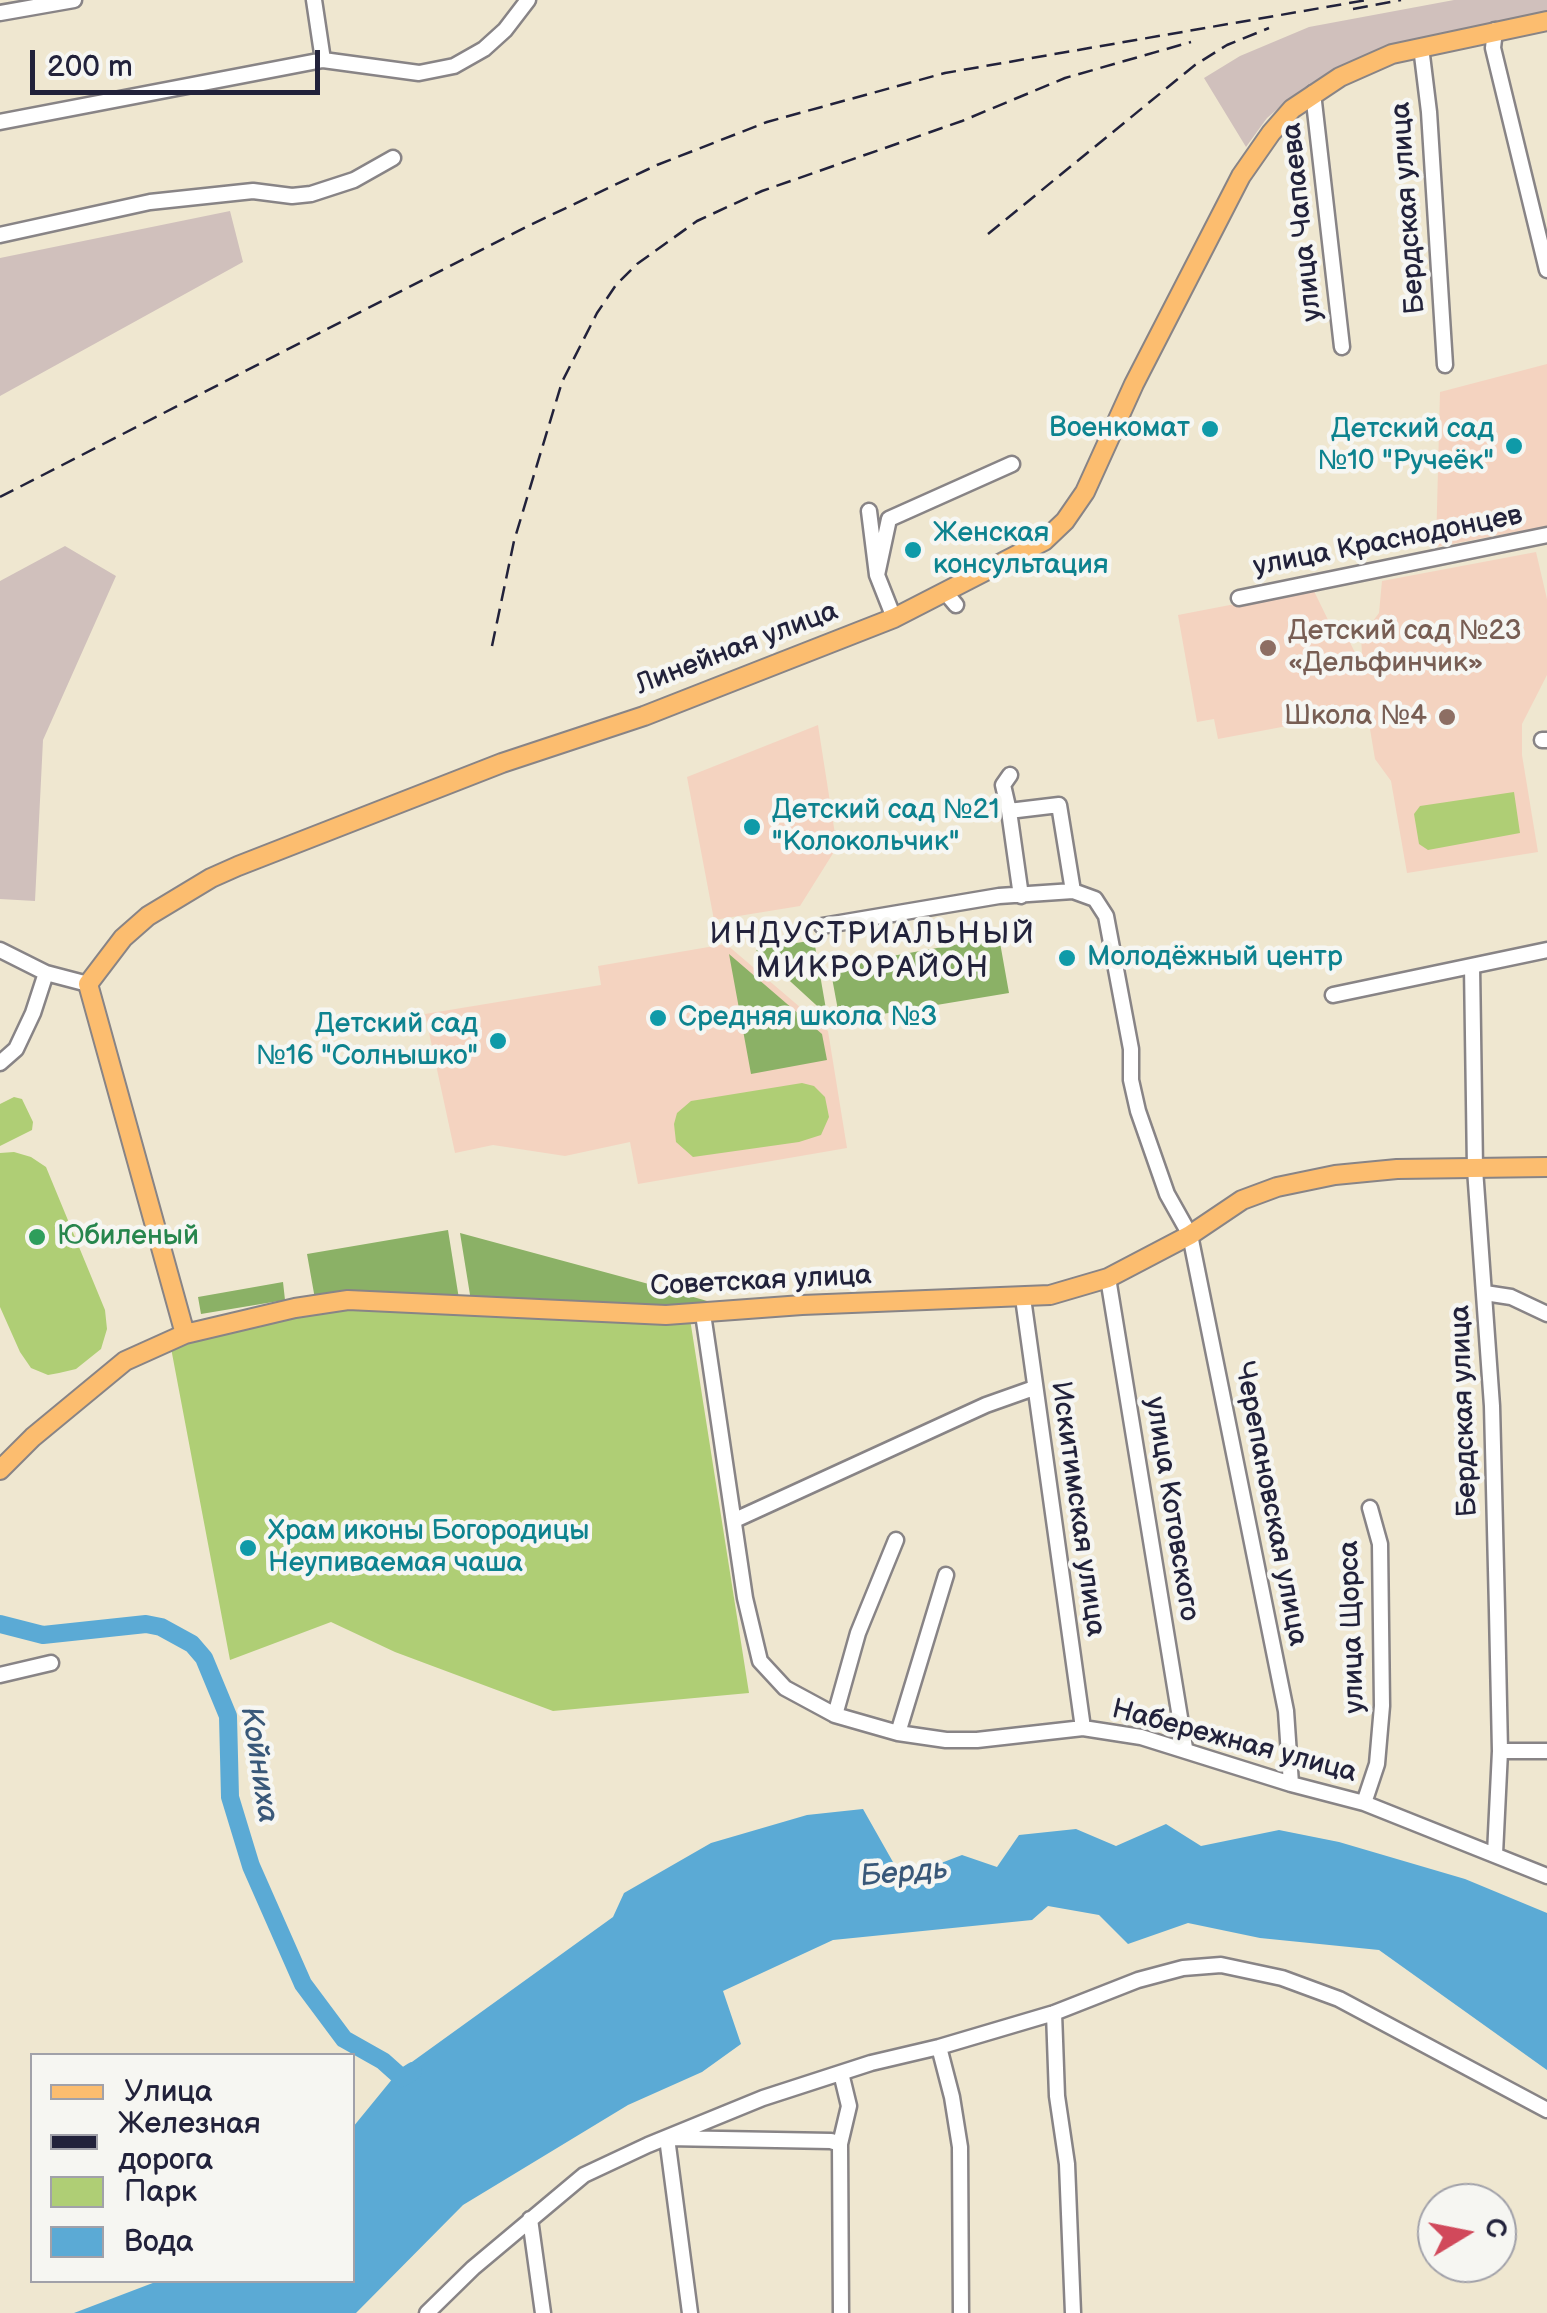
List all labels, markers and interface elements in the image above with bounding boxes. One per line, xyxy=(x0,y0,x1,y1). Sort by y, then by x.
scale bar xyxy=(35,30,325,92)
text: 200 m xyxy=(47,49,133,85)
street label: Бердская улица xyxy=(1385,101,1433,315)
street label: улица Чапаева xyxy=(1276,121,1330,323)
place label: Военкомат xyxy=(1049,412,1190,446)
place label: Детский сад №10 "Ручеёк" xyxy=(1317,413,1494,479)
marker: Военкомат xyxy=(1199,418,1221,440)
marker: Детский сад №10 "Ручеёк" xyxy=(1503,435,1525,457)
street label: улица Краснодонцев xyxy=(1251,499,1525,585)
place label: Женская консультация xyxy=(933,517,1109,583)
marker: Женская консультация xyxy=(902,539,924,561)
street label: Линейная улица xyxy=(631,595,843,703)
place label: Детский сад №23 «Дельфинчик» xyxy=(1288,615,1522,681)
marker: Детский сад №23 «Дельфинчик» xyxy=(1257,637,1279,659)
place label: Школа №4 xyxy=(1284,700,1427,734)
marker: Школа №4 xyxy=(1436,706,1458,728)
place label: Детский сад №21 "Колокольчик" xyxy=(772,794,1000,860)
marker: Детский сад №21 "Колокольчик" xyxy=(741,816,763,838)
district label: ИНДУСТРИАЛЬНЫЙ МИКРОРАЙОН xyxy=(709,917,1037,988)
place label: Молодёжный центр xyxy=(1087,941,1343,975)
marker: Молодёжный центр xyxy=(1056,947,1078,969)
place label: Средняя школа №3 xyxy=(678,1001,937,1035)
marker: Средняя школа №3 xyxy=(647,1007,669,1029)
place label: Детский сад №16 "Солнышко" xyxy=(256,1008,478,1074)
marker: Детский сад №16 "Солнышко" xyxy=(487,1030,509,1052)
place label: Юбиленый xyxy=(57,1220,199,1254)
marker: Юбиленый xyxy=(26,1226,48,1248)
street label: Советская улица xyxy=(649,1259,873,1305)
street label: Бердская улица xyxy=(1445,1304,1485,1518)
street label: Черепановская улица xyxy=(1226,1359,1314,1649)
street label: Искитимская улица xyxy=(1042,1379,1112,1639)
street label: улица Котовского xyxy=(1137,1395,1205,1623)
place label: Храм иконы Богородицы Неупиваемая чаша xyxy=(268,1515,589,1581)
marker: Храм иконы Богородицы Неупиваемая чаша xyxy=(237,1537,259,1559)
street label: улица Щорса xyxy=(1333,1540,1373,1714)
street label: Набережная улица xyxy=(1108,1693,1360,1791)
water label: Койниха xyxy=(231,1704,285,1826)
water label: Бердь xyxy=(859,1852,949,1896)
legend xyxy=(30,2053,355,2283)
text: Улица xyxy=(124,2074,213,2110)
text: Железная дорога xyxy=(118,2106,261,2178)
text: Парк xyxy=(124,2174,197,2210)
north arrow xyxy=(1417,2183,1517,2283)
text: С xyxy=(1477,2216,1513,2241)
text: Вода xyxy=(124,2224,194,2260)

